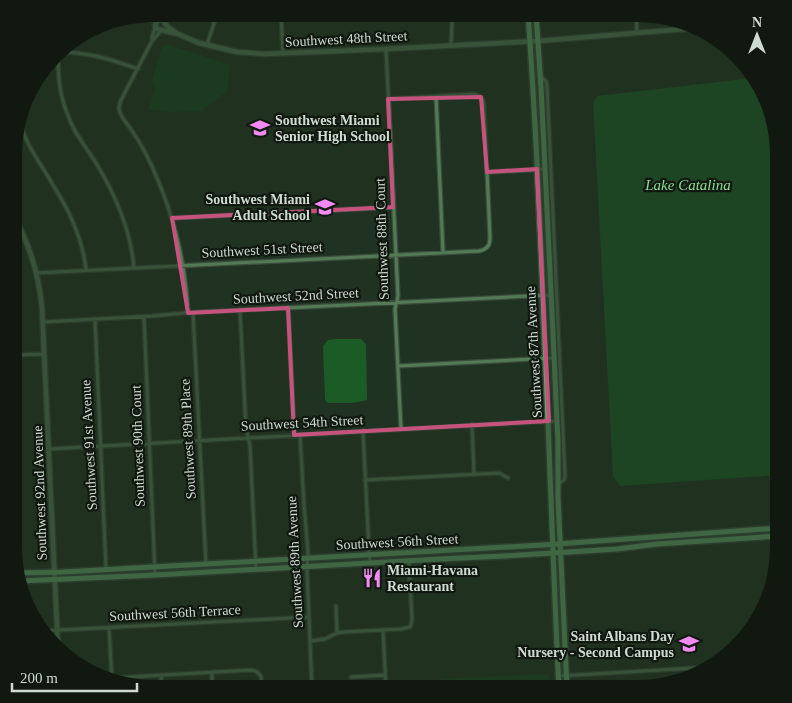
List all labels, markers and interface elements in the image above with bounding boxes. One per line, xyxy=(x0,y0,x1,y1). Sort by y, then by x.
north arrow xyxy=(732,10,782,60)
text: N xyxy=(752,15,762,30)
street label: Southwest 48th Street xyxy=(284,28,408,50)
place label: Southwest Miami Senior High School xyxy=(275,113,390,144)
school or university icon: Southwest Miami Senior High School xyxy=(249,117,271,139)
water label: Lake Catalina xyxy=(644,177,731,193)
street label: Southwest 88th Court xyxy=(372,178,392,300)
place label: Southwest Miami Adult School xyxy=(205,192,310,223)
school or university icon: Southwest Miami Adult School xyxy=(314,196,336,218)
street label: Southwest 51st Street xyxy=(201,239,323,261)
street label: Southwest 52nd Street xyxy=(233,285,359,307)
street label: Southwest 87th Avenue xyxy=(523,286,545,418)
street label: Southwest 89th Place xyxy=(177,378,199,500)
street label: Southwest 91st Avenue xyxy=(78,379,100,511)
street label: Southwest 90th Court xyxy=(128,385,148,507)
street label: Southwest 54th Street xyxy=(240,412,364,434)
street label: Southwest 92nd Avenue xyxy=(30,425,50,561)
street label: Southwest 89th Avenue xyxy=(284,496,306,628)
street label: Southwest 56th Street xyxy=(335,531,459,553)
place label: Miami-Havana Restaurant xyxy=(387,563,478,594)
restaurant icon: Miami-Havana Restaurant xyxy=(361,567,383,589)
street label: Southwest 56th Terrace xyxy=(109,602,241,624)
place label: Saint Albans Day Nursery - Second Campus xyxy=(517,629,675,660)
school or university icon: Saint Albans Day Nursery - Second Campus xyxy=(678,633,700,655)
scale bar xyxy=(12,660,138,692)
text: 200 m xyxy=(20,670,58,686)

